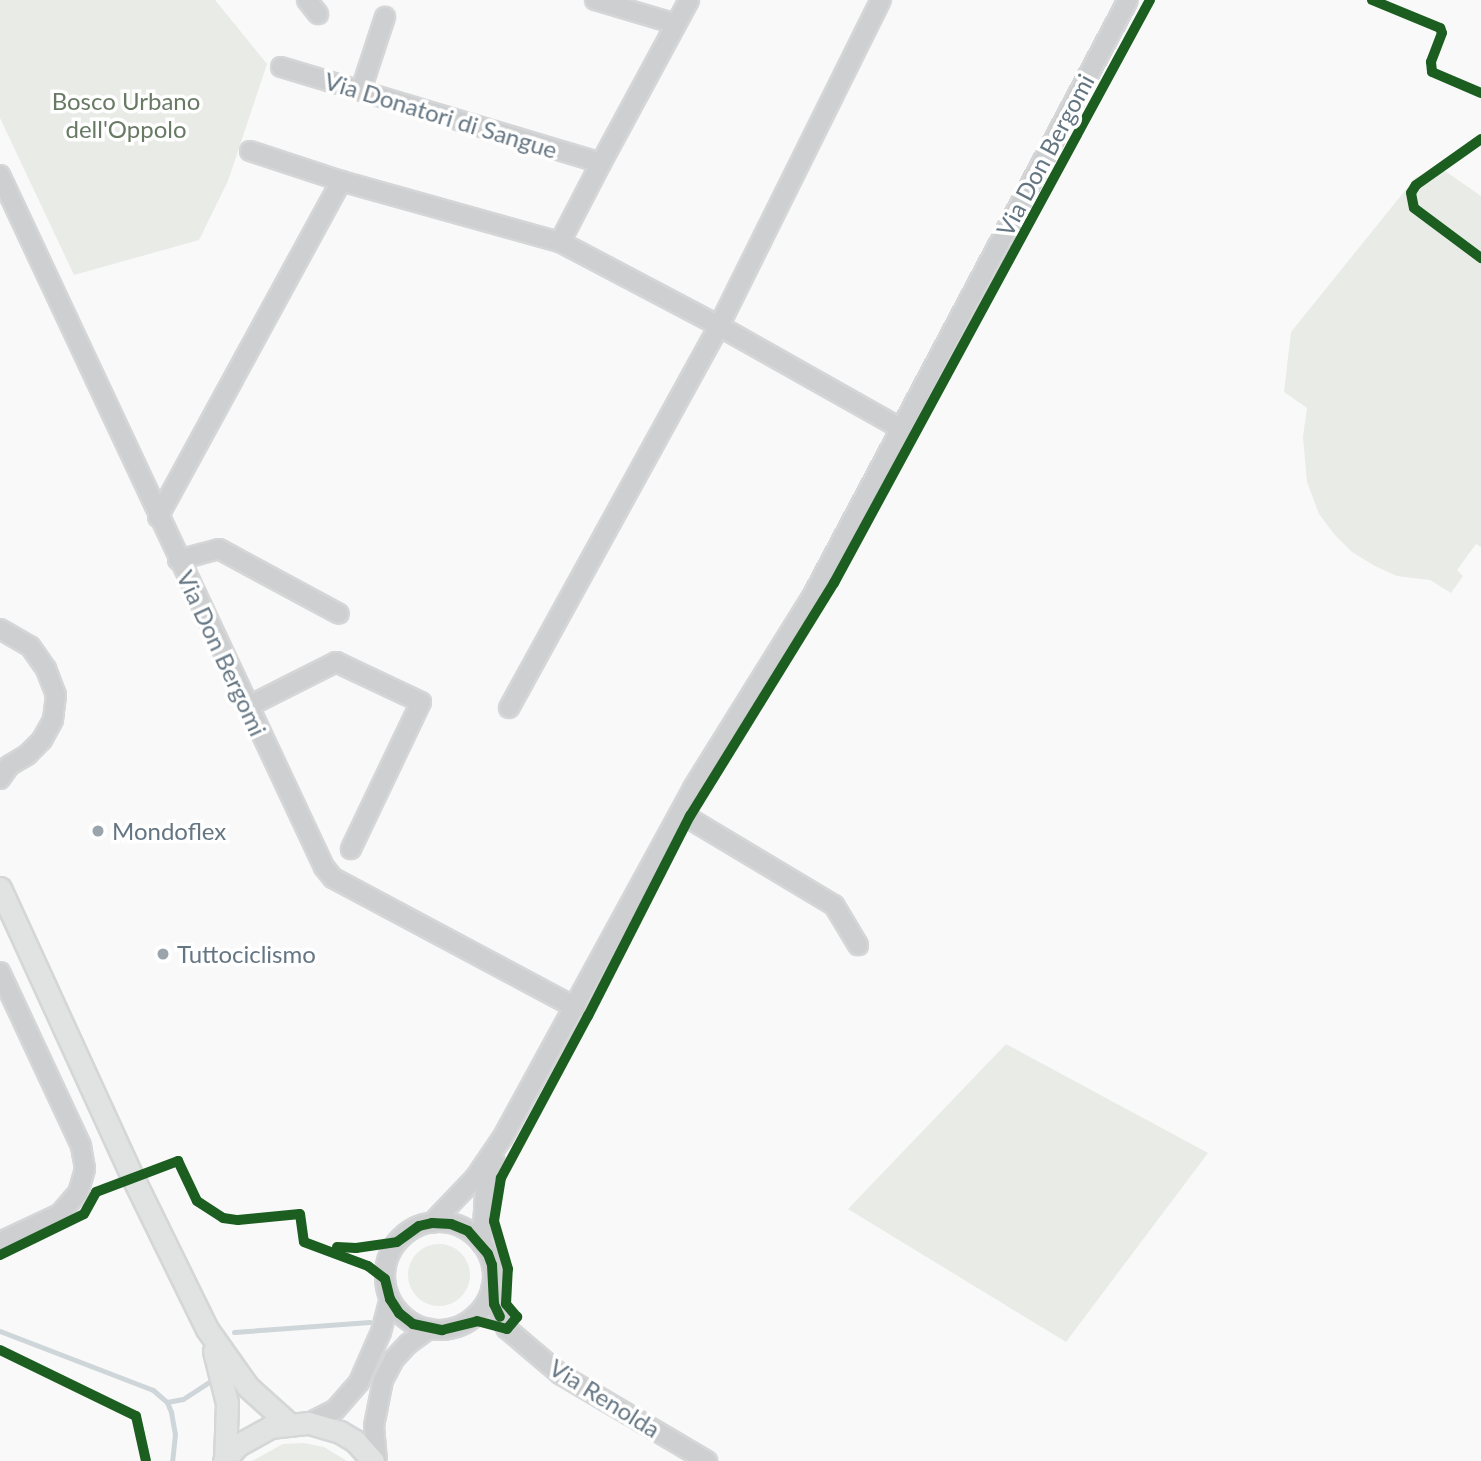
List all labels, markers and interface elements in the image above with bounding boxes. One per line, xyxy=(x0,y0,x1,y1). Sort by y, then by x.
street label: Via Donatori di Sangue xyxy=(321,66,561,164)
street label: Via Don Bergomi xyxy=(990,69,1100,241)
park label: Bosco Urbano dell'Oppolo xyxy=(52,87,200,143)
street label: Via Don Bergomi xyxy=(171,566,273,740)
place label: Mondoflex xyxy=(112,817,226,845)
marker: Mondoflex xyxy=(90,823,106,839)
place label: Tuttociclismo xyxy=(177,940,316,968)
marker: Tuttociclismo xyxy=(155,946,171,962)
street label: Via Renolda xyxy=(544,1353,666,1443)

